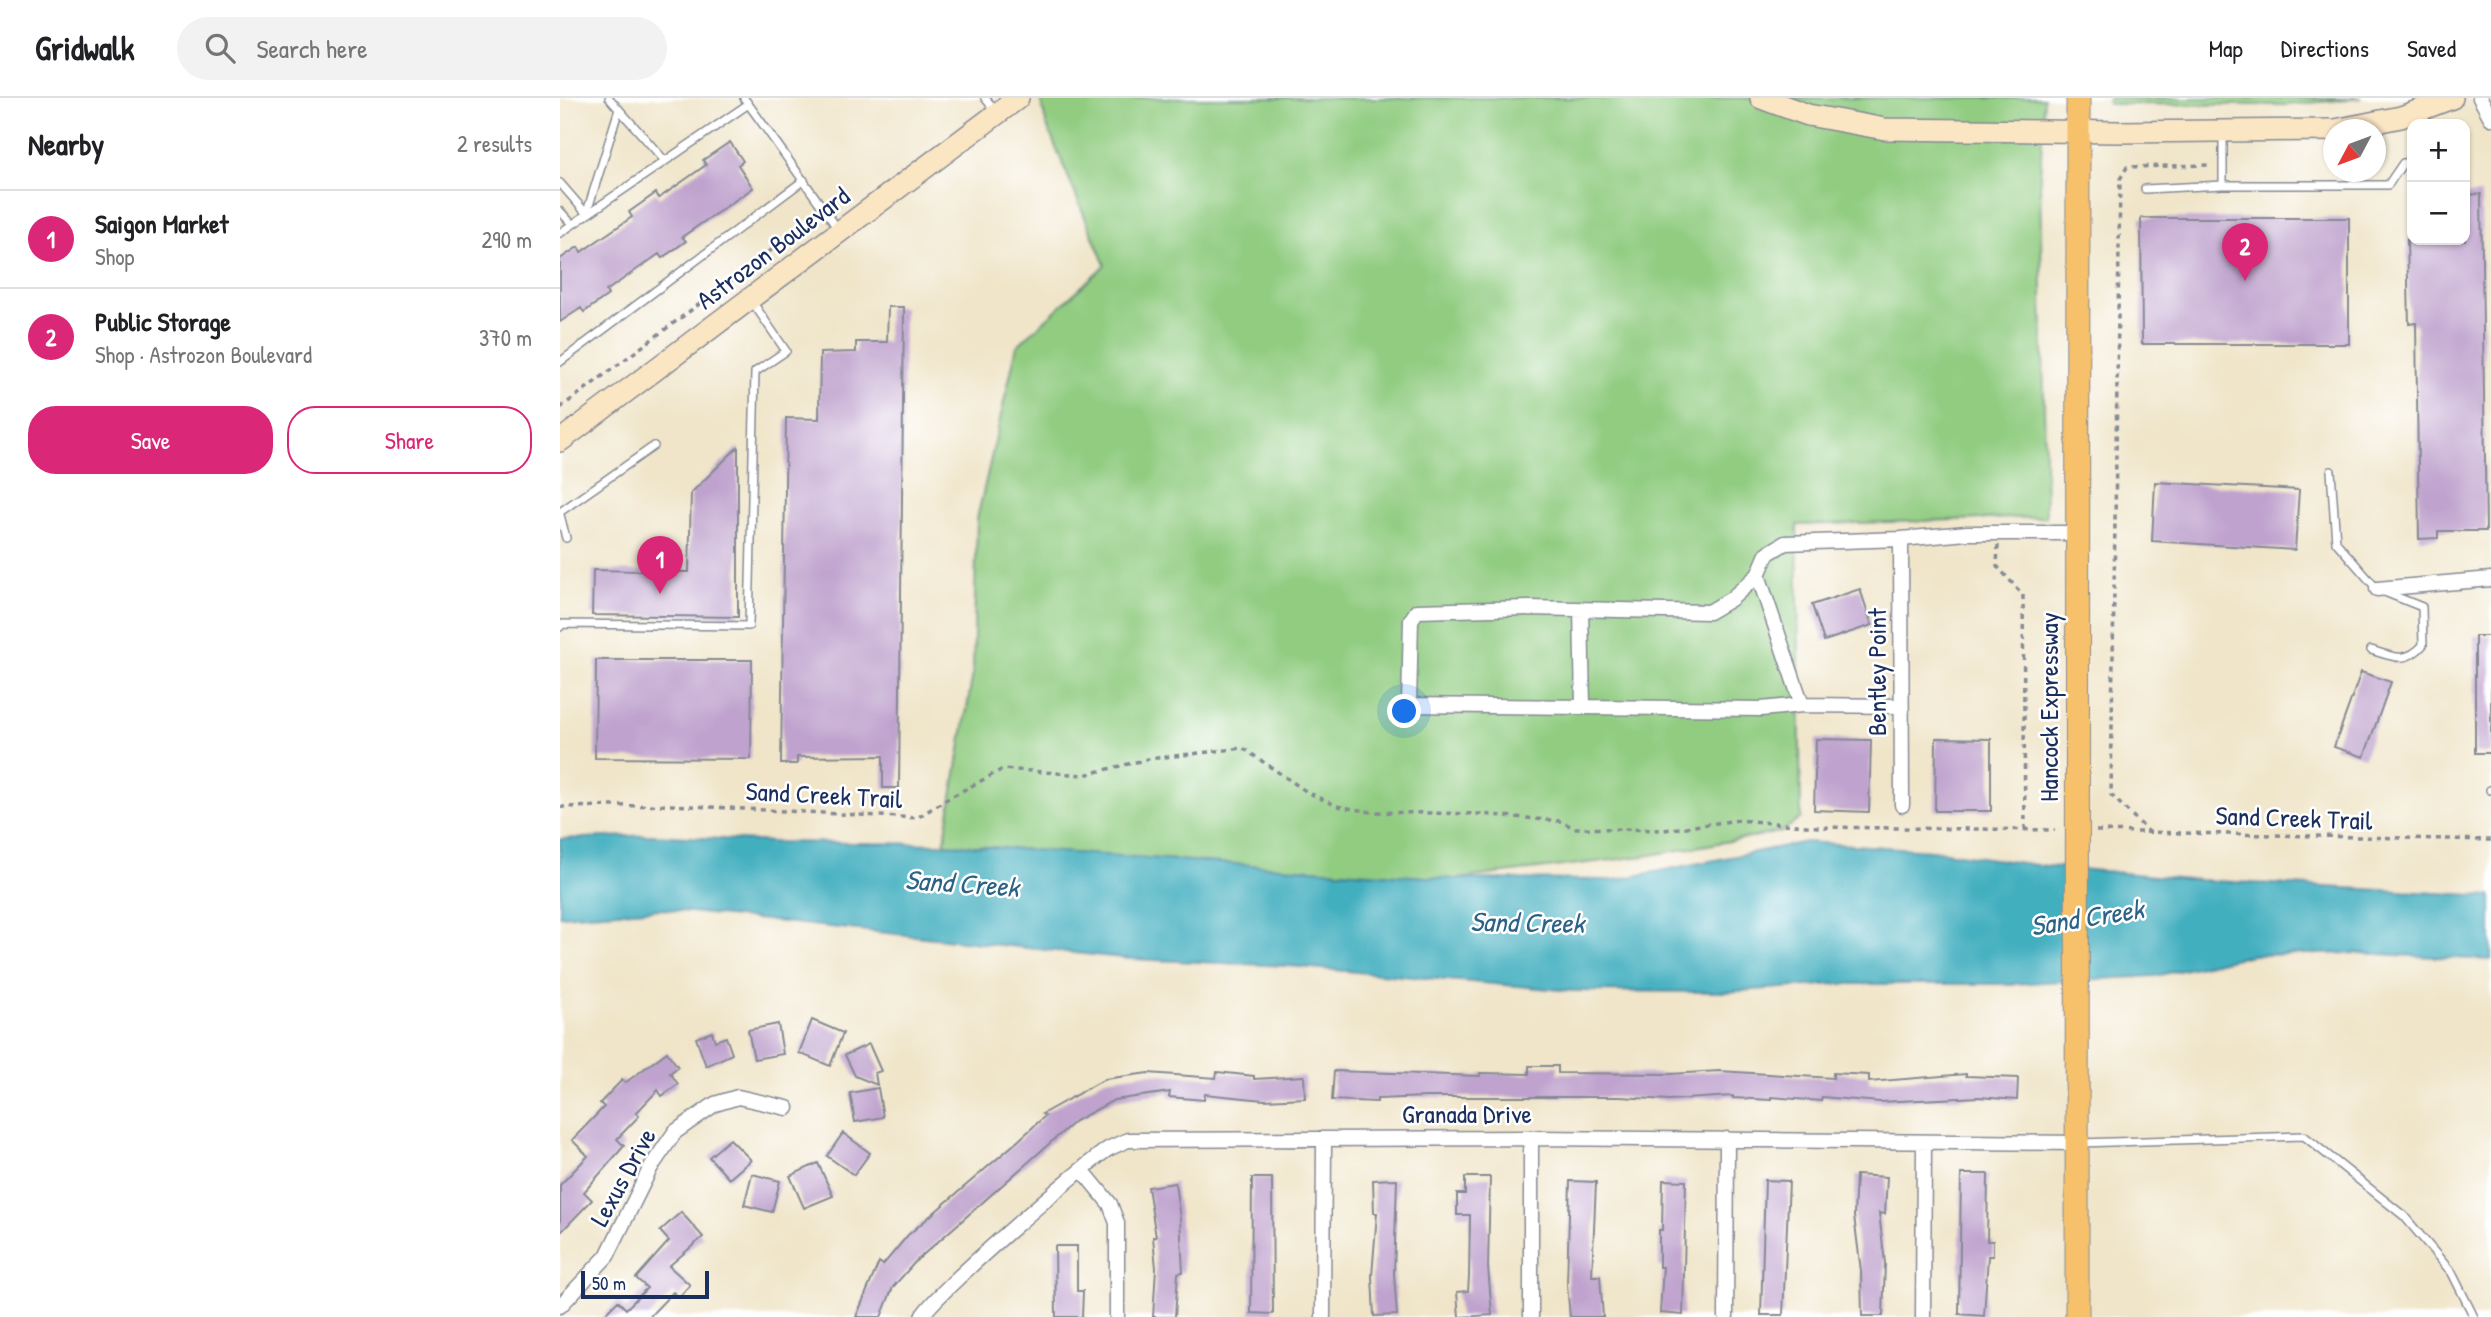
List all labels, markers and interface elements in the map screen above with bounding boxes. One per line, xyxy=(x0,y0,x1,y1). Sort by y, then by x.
search box xyxy=(177,17,667,80)
text: Gridwalk xyxy=(35,26,135,70)
icon: search xyxy=(201,29,239,67)
text: Search here xyxy=(257,31,368,66)
text: Map xyxy=(2209,32,2243,64)
text: Directions xyxy=(2281,32,2369,64)
text: Saved xyxy=(2407,32,2456,64)
north arrow xyxy=(2323,119,2386,182)
map controls xyxy=(2407,119,2470,245)
button: + xyxy=(2407,119,2470,182)
text: Nearby xyxy=(28,124,104,164)
text: 2 results xyxy=(457,128,532,159)
street label: Astrozon Boulevard xyxy=(689,178,857,317)
button: − xyxy=(2407,182,2470,245)
text: Saigon Market xyxy=(95,206,228,241)
pin: 2 xyxy=(2222,223,2268,281)
text: 1 xyxy=(47,224,55,255)
text: 290 m xyxy=(482,224,532,255)
text: Shop xyxy=(95,241,134,272)
text: Public Storage xyxy=(95,304,231,339)
text: 2 xyxy=(46,322,56,353)
text: 370 m xyxy=(479,322,532,353)
text: Shop · Astrozon Boulevard xyxy=(95,339,312,370)
button: Save xyxy=(28,406,273,474)
button: Share xyxy=(287,406,532,474)
pin: 1 xyxy=(637,536,683,594)
street label: Bentley Point xyxy=(1859,607,1894,736)
street label: Hancock Expressway xyxy=(2031,612,2066,802)
your location xyxy=(1387,694,1421,728)
street label: Sand Creek Trail xyxy=(745,773,903,816)
street label: Sand Creek Trail xyxy=(2215,797,2373,838)
water label: Sand Creek xyxy=(904,860,1022,906)
water label: Sand Creek xyxy=(2028,889,2149,945)
water label: Sand Creek xyxy=(1470,902,1587,942)
street label: Granada Drive xyxy=(1402,1096,1532,1131)
street label: Lexus Drive xyxy=(581,1121,664,1232)
scale bar xyxy=(581,1268,709,1300)
text: 50 m xyxy=(592,1270,626,1296)

